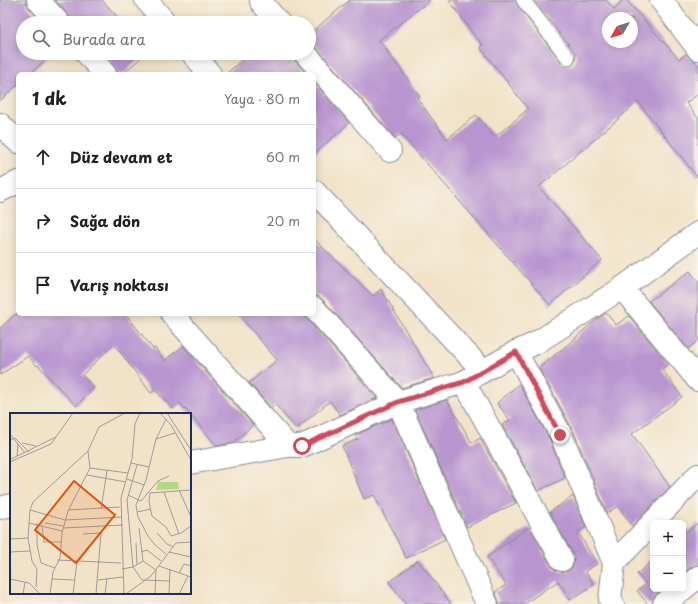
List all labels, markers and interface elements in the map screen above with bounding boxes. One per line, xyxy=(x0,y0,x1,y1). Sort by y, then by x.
north arrow xyxy=(602,12,638,48)
search box xyxy=(16,16,316,60)
icon: search xyxy=(30,27,52,49)
text: Burada ara xyxy=(62,27,145,50)
text: 1 dk xyxy=(32,85,67,111)
text: Yaya · 80 m xyxy=(224,89,300,108)
text: Düz devam et xyxy=(70,145,173,168)
icon: ahead xyxy=(32,146,54,168)
text: 60 m xyxy=(266,147,300,166)
text: Sağa dön xyxy=(70,209,140,232)
icon: right xyxy=(32,210,54,232)
text: 20 m xyxy=(266,211,300,230)
text: Varış noktası xyxy=(70,273,169,296)
icon: arrive xyxy=(32,274,54,296)
inset map xyxy=(10,413,191,594)
route end xyxy=(551,426,569,444)
route start xyxy=(293,437,311,455)
map controls xyxy=(650,520,686,592)
button: + xyxy=(650,520,686,556)
button: − xyxy=(650,556,686,592)

